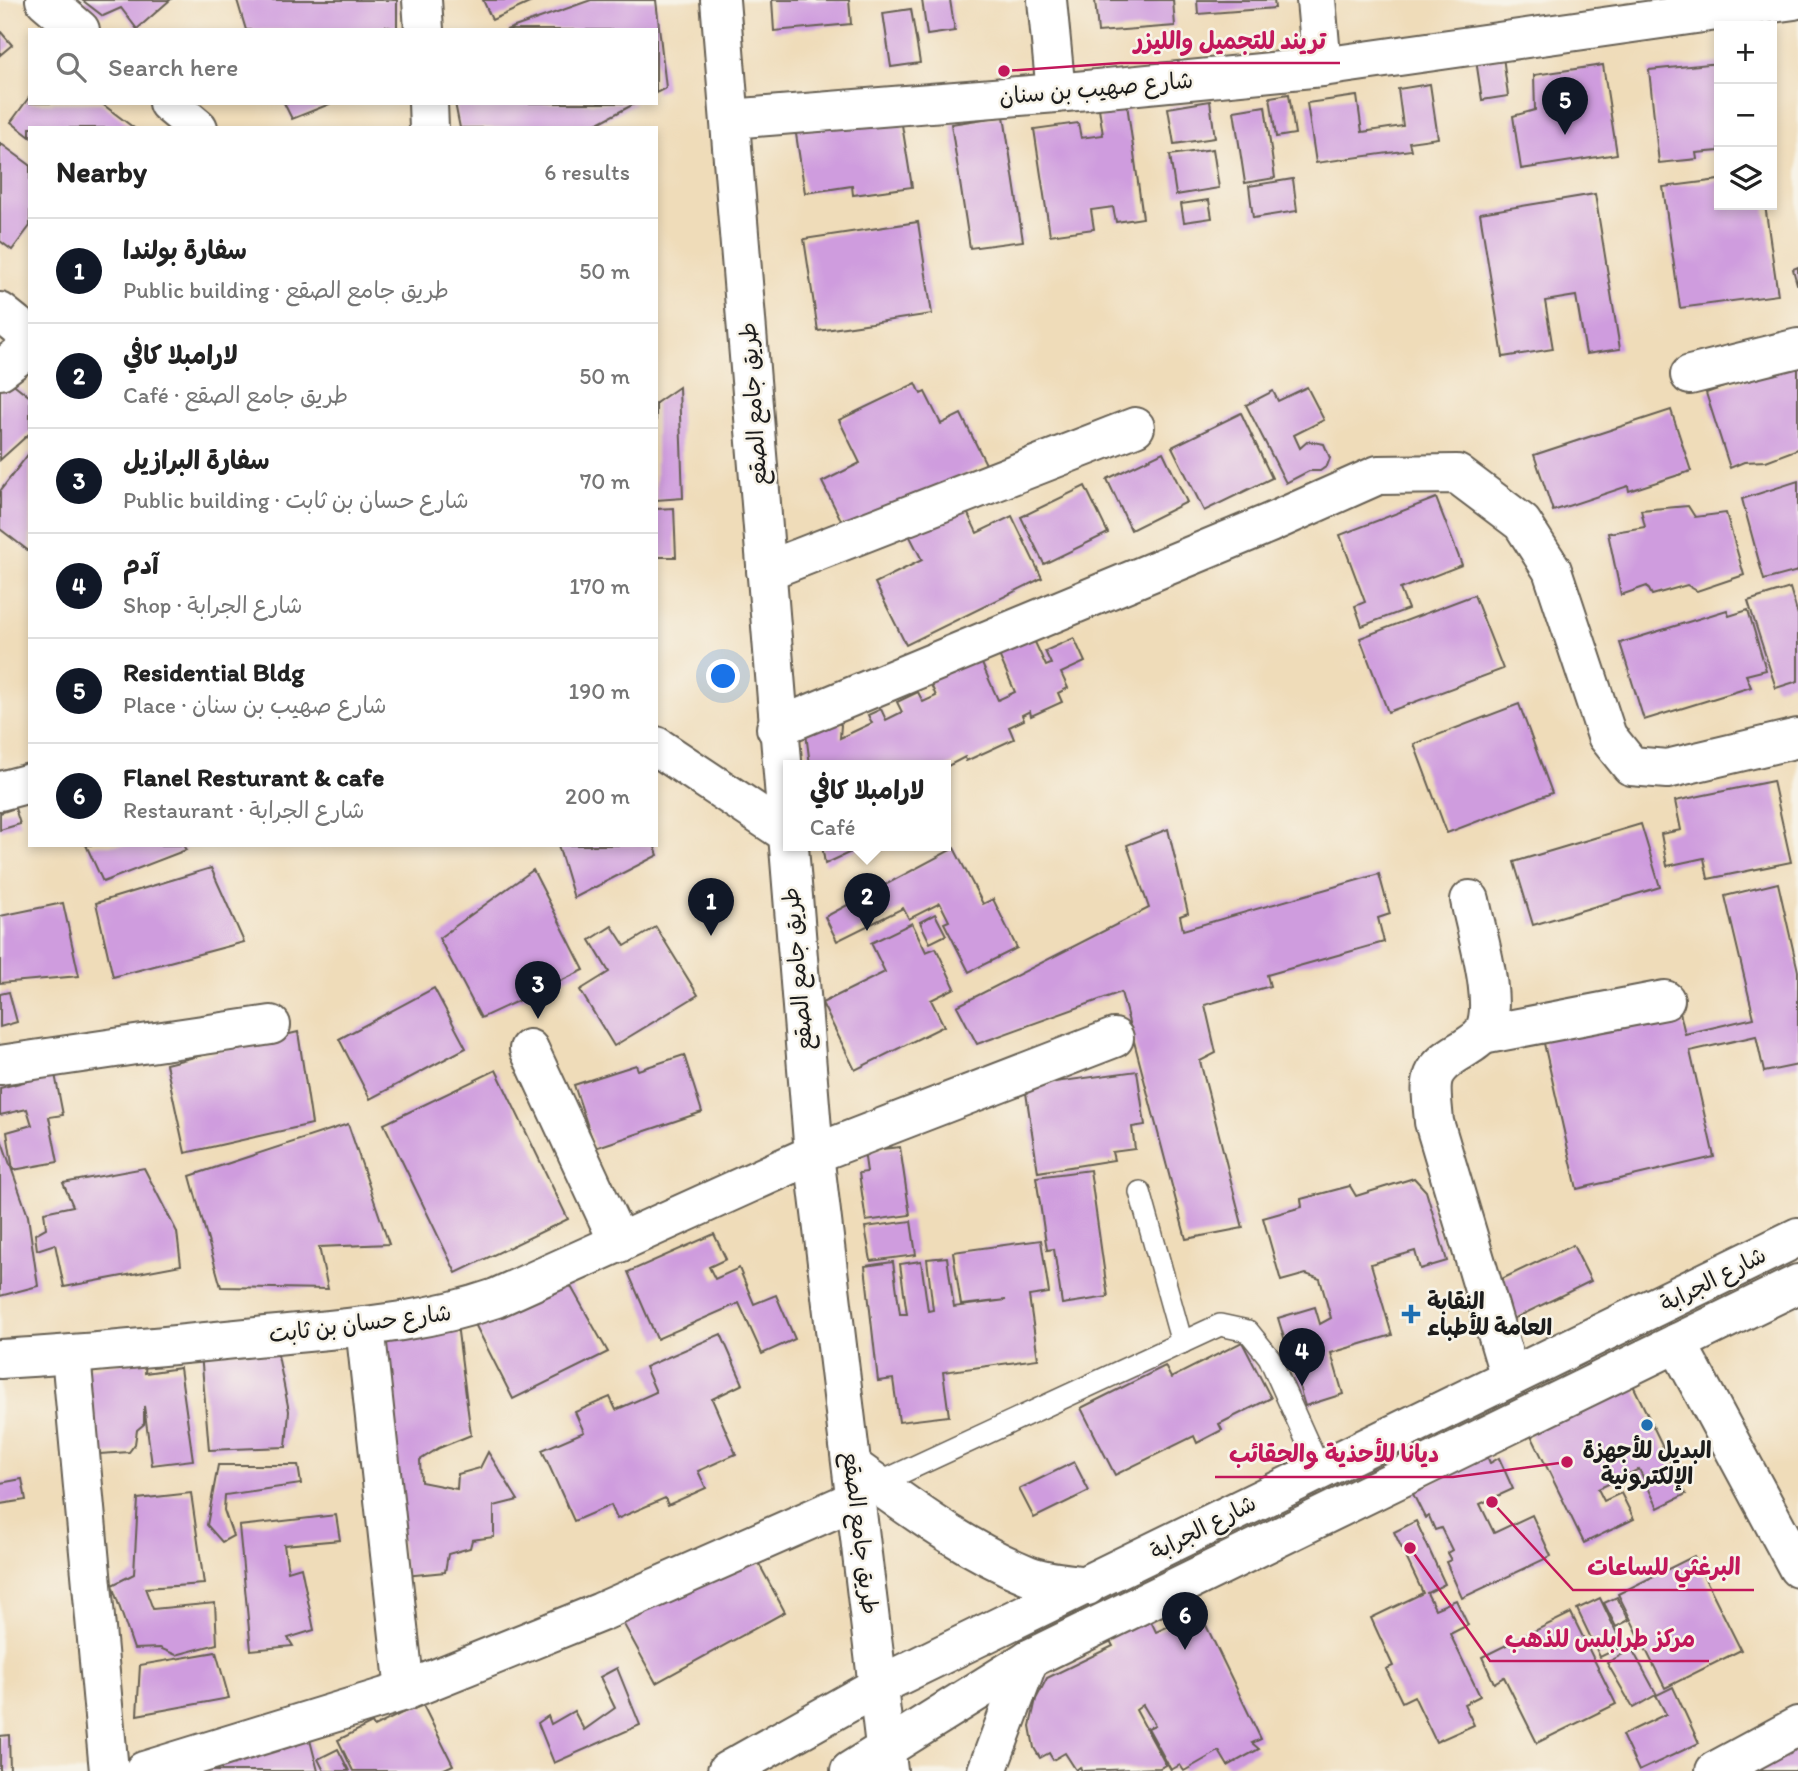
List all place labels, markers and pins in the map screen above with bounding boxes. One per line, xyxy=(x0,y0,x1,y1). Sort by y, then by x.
callout: تريند للتجميل والليزر xyxy=(1120,18,1340,63)
pin: 5 xyxy=(1542,77,1588,135)
pin: 2 xyxy=(844,873,890,931)
pin: 1 xyxy=(688,878,734,936)
pin: 3 xyxy=(515,961,561,1019)
place label: النقابة العامة للأطباء xyxy=(1427,1287,1552,1341)
marker: النقابة العامة للأطباء xyxy=(1401,1304,1421,1324)
pin: 4 xyxy=(1279,1328,1325,1386)
marker: البديل للأجهزة الإلكترونية xyxy=(1639,1417,1655,1433)
callout: ديانا للأحذية والحقائب xyxy=(1215,1432,1453,1477)
place label: البديل للأجهزة الإلكترونية xyxy=(1582,1434,1712,1491)
callout: البرغثي للساعات xyxy=(1573,1545,1754,1590)
pin: 6 xyxy=(1162,1592,1208,1650)
callout: مركز طرابلس للذهب xyxy=(1490,1616,1709,1661)

